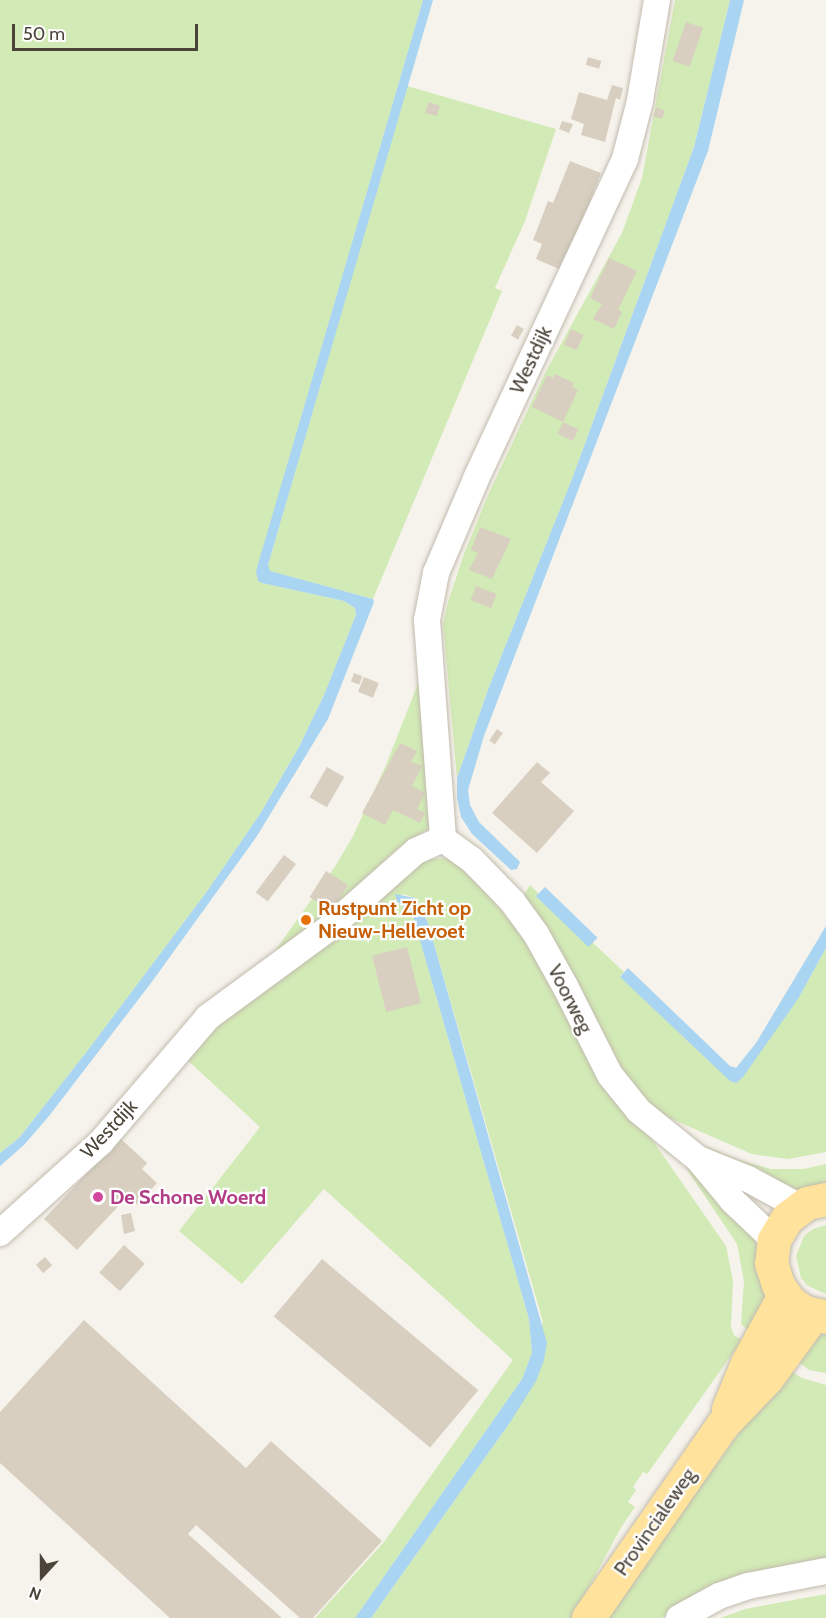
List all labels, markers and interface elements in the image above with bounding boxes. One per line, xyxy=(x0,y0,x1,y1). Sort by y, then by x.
scale bar xyxy=(15,12,201,50)
text: 50 m xyxy=(23,23,65,45)
street label: Westdijk xyxy=(505,322,557,398)
place label: Rustpunt Zicht op Nieuw-Hellevoet xyxy=(318,897,471,944)
marker: Rustpunt Zicht op Nieuw-Hellevoet xyxy=(299,913,313,927)
street label: Voorweg xyxy=(543,961,597,1037)
street label: Westdijk xyxy=(76,1095,142,1163)
place label: De Schone Woerd xyxy=(110,1185,266,1209)
marker: De Schone Woerd xyxy=(91,1190,105,1204)
street label: Provincialeweg xyxy=(609,1464,701,1580)
north arrow xyxy=(12,1546,72,1606)
text: N xyxy=(27,1582,44,1604)

